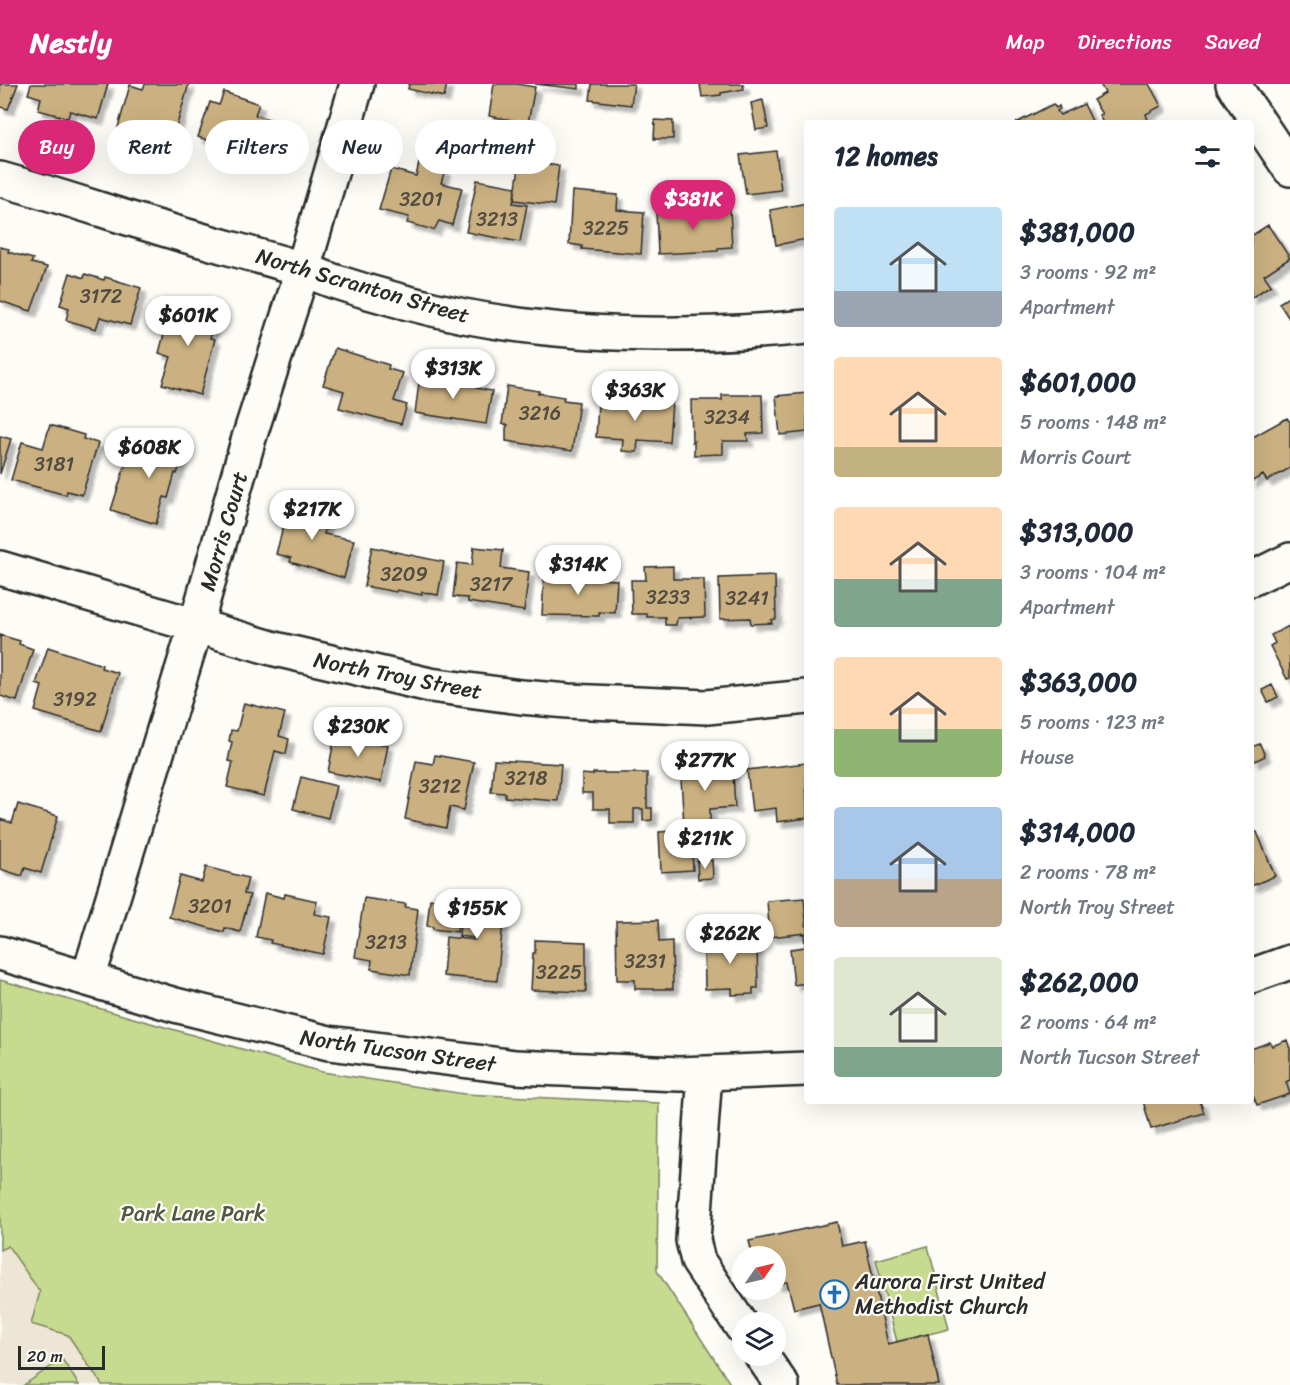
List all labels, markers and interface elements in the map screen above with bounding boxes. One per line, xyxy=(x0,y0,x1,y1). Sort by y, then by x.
text: Nestly xyxy=(30,18,111,67)
text: Map xyxy=(1006,23,1044,61)
text: Directions xyxy=(1077,23,1172,61)
text: Saved xyxy=(1205,23,1260,61)
chip: Buy xyxy=(18,120,95,174)
chip: Rent xyxy=(107,120,193,174)
chip: Filters xyxy=(205,120,309,174)
chip: New xyxy=(321,120,403,174)
chip: Apartment xyxy=(415,120,556,174)
text: 12 homes xyxy=(834,133,938,179)
icon: filters xyxy=(1191,140,1224,173)
pin: $381K xyxy=(651,180,735,231)
house number: 3201 xyxy=(399,182,443,217)
text: $381K xyxy=(664,182,722,217)
house number: 3213 xyxy=(476,202,518,237)
text: $381,000 xyxy=(1020,209,1135,255)
house number: 3225 xyxy=(583,211,629,246)
icon: home xyxy=(882,231,954,303)
street label: North Scranton Street xyxy=(251,236,475,335)
text: 3 rooms · 92 m² xyxy=(1020,255,1156,290)
house number: 3172 xyxy=(80,279,123,314)
text: Apartment xyxy=(1020,290,1114,325)
pin: $601K xyxy=(146,296,230,347)
text: $601K xyxy=(159,298,217,333)
pin: $313K xyxy=(411,349,495,400)
text: $313K xyxy=(425,351,481,386)
text: $601,000 xyxy=(1020,359,1136,405)
pin: $363K xyxy=(593,371,677,422)
text: $363K xyxy=(606,373,664,408)
icon: home xyxy=(882,381,954,453)
house number: 3216 xyxy=(519,396,561,431)
house number: 3234 xyxy=(704,400,750,435)
text: 5 rooms · 148 m² xyxy=(1020,405,1167,440)
pin: $608K xyxy=(107,428,191,479)
text: $608K xyxy=(118,430,180,465)
text: Morris Court xyxy=(1020,440,1132,475)
house number: 3181 xyxy=(34,447,74,482)
street label: Morris Court xyxy=(188,466,259,596)
pin: $217K xyxy=(270,490,354,541)
text: $217K xyxy=(283,492,341,527)
text: $313,000 xyxy=(1020,509,1134,555)
icon: home xyxy=(882,531,954,603)
pin: $314K xyxy=(536,545,620,596)
text: $314K xyxy=(549,547,607,582)
text: 3 rooms · 104 m² xyxy=(1020,555,1166,590)
house number: 3209 xyxy=(380,557,428,592)
house number: 3217 xyxy=(470,567,514,602)
house number: 3233 xyxy=(646,580,690,615)
house number: 3241 xyxy=(725,581,769,616)
text: Apartment xyxy=(1020,590,1114,625)
street label: North Troy Street xyxy=(310,640,486,711)
text: $363,000 xyxy=(1020,659,1137,705)
icon: home xyxy=(882,681,954,753)
house number: 3192 xyxy=(53,682,97,717)
text: 5 rooms · 123 m² xyxy=(1020,705,1165,740)
pin: $230K xyxy=(316,707,400,758)
text: $230K xyxy=(328,709,388,744)
text: House xyxy=(1020,740,1074,775)
pin: $277K xyxy=(663,741,747,792)
text: $277K xyxy=(675,743,735,778)
house number: 3218 xyxy=(504,761,548,796)
house number: 3212 xyxy=(419,769,462,804)
text: $314,000 xyxy=(1020,809,1135,855)
pin: $211K xyxy=(663,819,747,870)
text: $211K xyxy=(678,821,732,856)
icon: home xyxy=(882,831,954,903)
text: 2 rooms · 78 m² xyxy=(1020,855,1156,890)
house number: 3201 xyxy=(188,889,232,924)
pin: $155K xyxy=(435,889,519,940)
text: North Troy Street xyxy=(1020,890,1175,925)
text: $155K xyxy=(448,891,506,926)
pin: $262K xyxy=(688,914,772,965)
text: $262K xyxy=(700,916,760,951)
house number: 3213 xyxy=(365,925,407,960)
house number: 3231 xyxy=(624,944,666,979)
house number: 3225 xyxy=(536,955,582,990)
text: $262,000 xyxy=(1020,959,1139,1005)
icon: home xyxy=(882,981,954,1053)
text: 2 rooms · 64 m² xyxy=(1020,1005,1157,1040)
street label: North Tucson Street xyxy=(297,1017,499,1084)
text: North Tucson Street xyxy=(1020,1040,1199,1075)
park label: Park Lane Park xyxy=(121,1194,266,1233)
north arrow xyxy=(732,1246,786,1300)
map controls xyxy=(732,1246,786,1366)
place label: Aurora First United Methodist Church xyxy=(854,1262,1046,1326)
church icon: Aurora First United Methodist Church xyxy=(818,1278,850,1310)
button: layers xyxy=(732,1312,786,1366)
text: 20 m xyxy=(27,1342,63,1371)
scale bar xyxy=(18,1343,105,1370)

